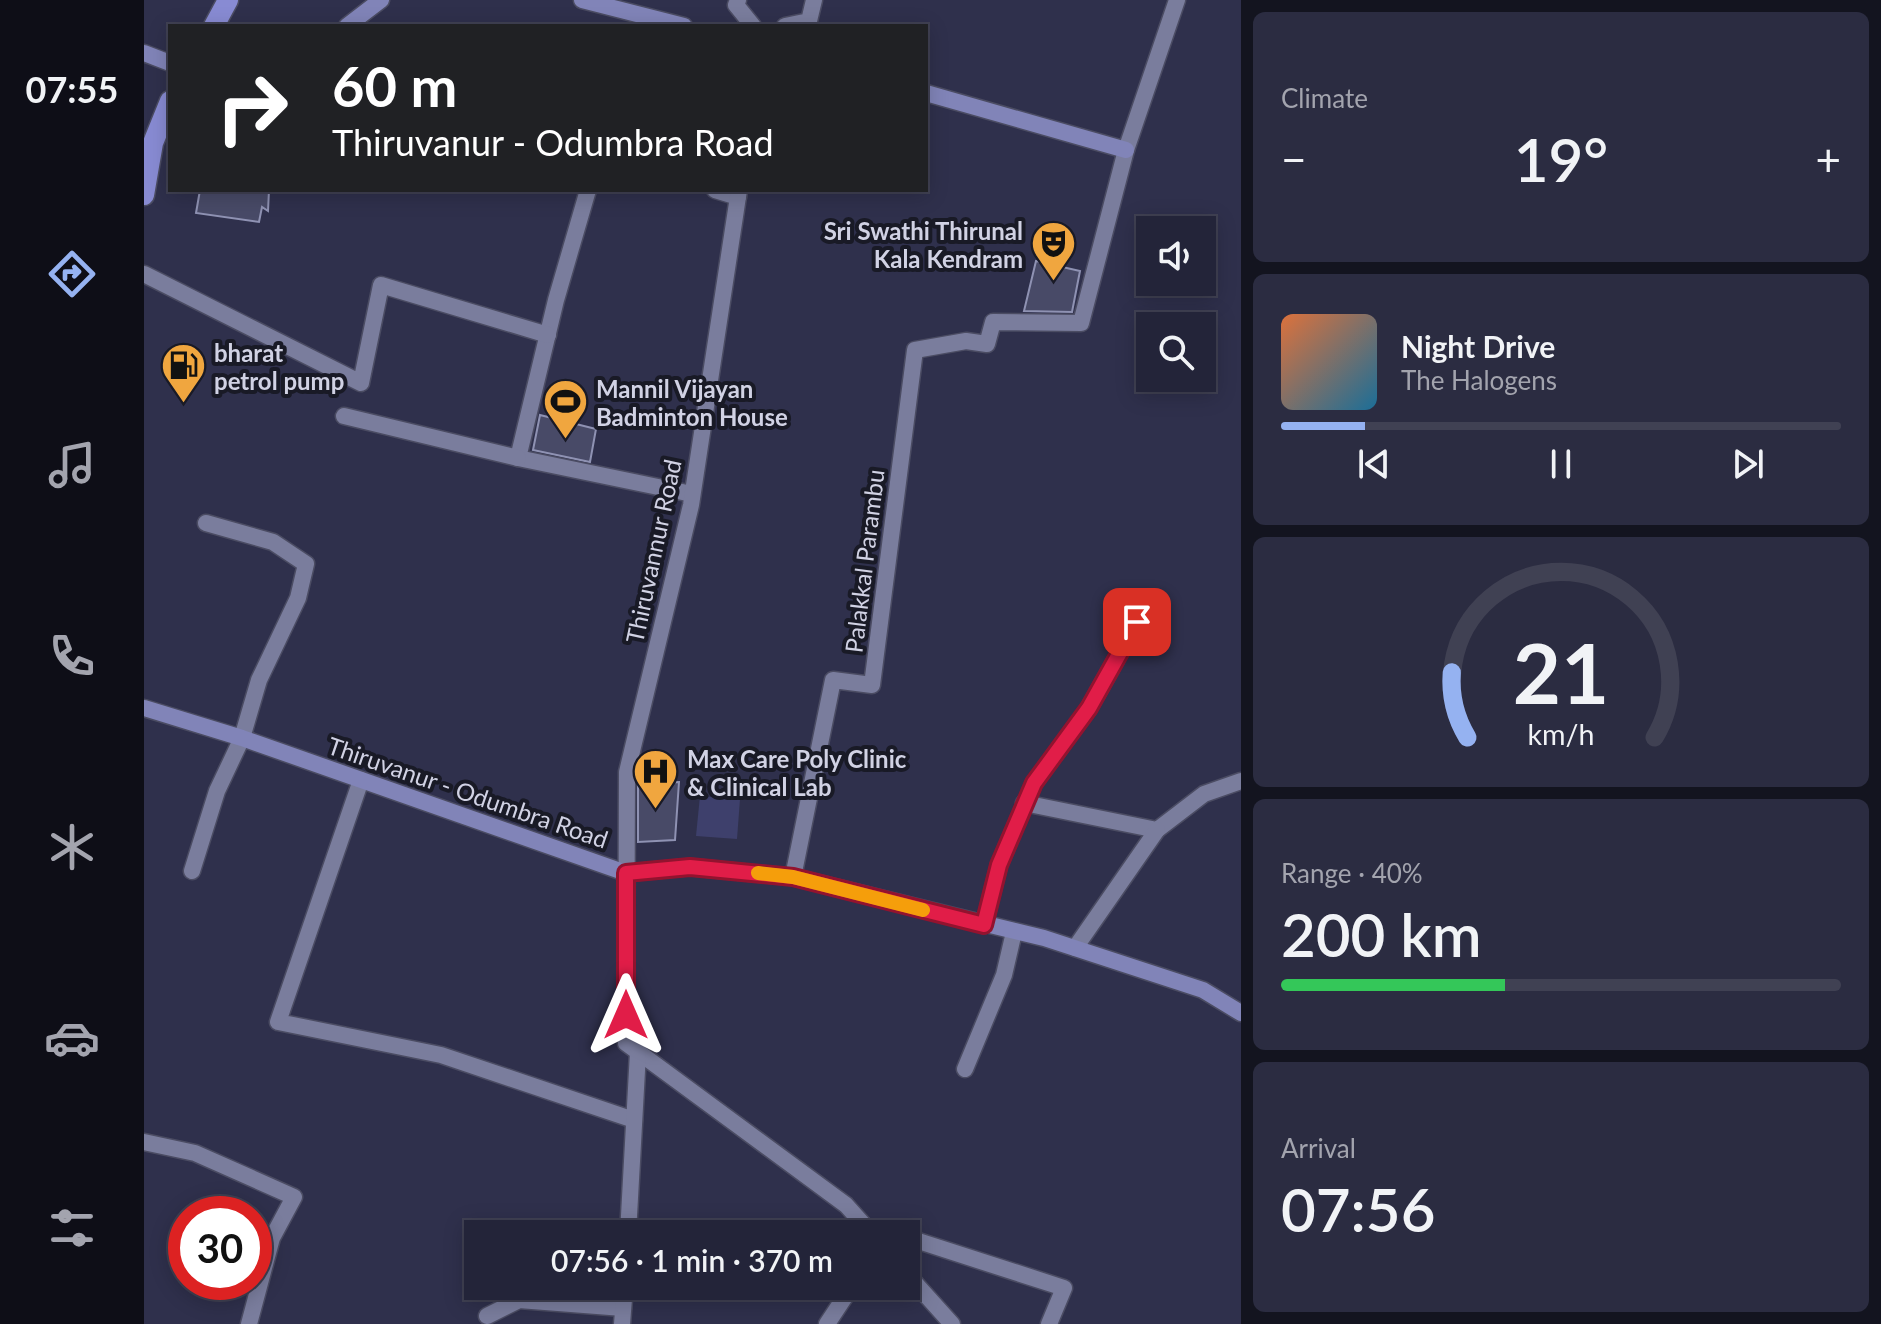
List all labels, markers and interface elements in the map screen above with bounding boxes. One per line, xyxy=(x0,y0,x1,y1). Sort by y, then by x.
text: 60 m xyxy=(332,52,457,119)
icon: right xyxy=(200,56,304,160)
text: 07:55 xyxy=(26,67,118,111)
text: Climate xyxy=(1281,82,1368,114)
text: Thiruvanur - Odumbra Road xyxy=(332,120,774,164)
text: 19° xyxy=(1514,123,1608,195)
text: − xyxy=(1281,133,1307,185)
text: + xyxy=(1815,133,1841,185)
place label: Sri Swathi Thirunal Kala Kendram xyxy=(824,216,1023,273)
map controls xyxy=(1136,216,1216,392)
button: sound xyxy=(1136,216,1216,296)
theatre icon: Sri Swathi Thirunal Kala Kendram xyxy=(1030,220,1078,283)
icon: directions xyxy=(44,246,100,302)
button: search xyxy=(1136,312,1216,392)
text: Night Drive xyxy=(1401,328,1555,364)
place label: bharat petrol pump xyxy=(214,338,344,395)
fuel station icon: bharat petrol pump xyxy=(159,342,207,405)
text: The Halogens xyxy=(1401,364,1557,396)
place label: Mannil Vijayan Badminton House xyxy=(596,374,788,431)
sports icon: Mannil Vijayan Badminton House xyxy=(541,378,589,441)
icon: music xyxy=(44,437,100,493)
icon: previous xyxy=(1352,442,1396,486)
icon: pause xyxy=(1539,442,1583,486)
icon: next xyxy=(1726,442,1770,486)
street label: Thiruvannur Road xyxy=(619,456,687,646)
street label: Palakkal Parambu xyxy=(838,468,890,654)
pin xyxy=(1103,588,1171,656)
icon: arrive xyxy=(1115,600,1159,644)
text: 21 xyxy=(1513,622,1609,722)
icon: phone xyxy=(44,628,100,684)
text: km/h xyxy=(1528,717,1594,751)
street label: Thiruvanur - Odumbra Road xyxy=(324,730,612,854)
place label: Max Care Poly Clinic & Clinical Lab xyxy=(687,744,907,801)
hospital icon: Max Care Poly Clinic & Clinical Lab xyxy=(632,748,680,811)
icon: climate xyxy=(44,819,100,875)
text: Range · 40% xyxy=(1281,857,1423,889)
text: 200 km xyxy=(1281,898,1482,970)
position arrow xyxy=(584,973,668,1057)
icon: car xyxy=(44,1010,100,1066)
text: Arrival xyxy=(1281,1132,1356,1164)
text: 07:56 xyxy=(1281,1173,1435,1245)
speed limit sign: 30 xyxy=(168,1196,272,1300)
icon: filters xyxy=(44,1200,100,1256)
text: 07:56 · 1 min · 370 m xyxy=(551,1242,833,1278)

